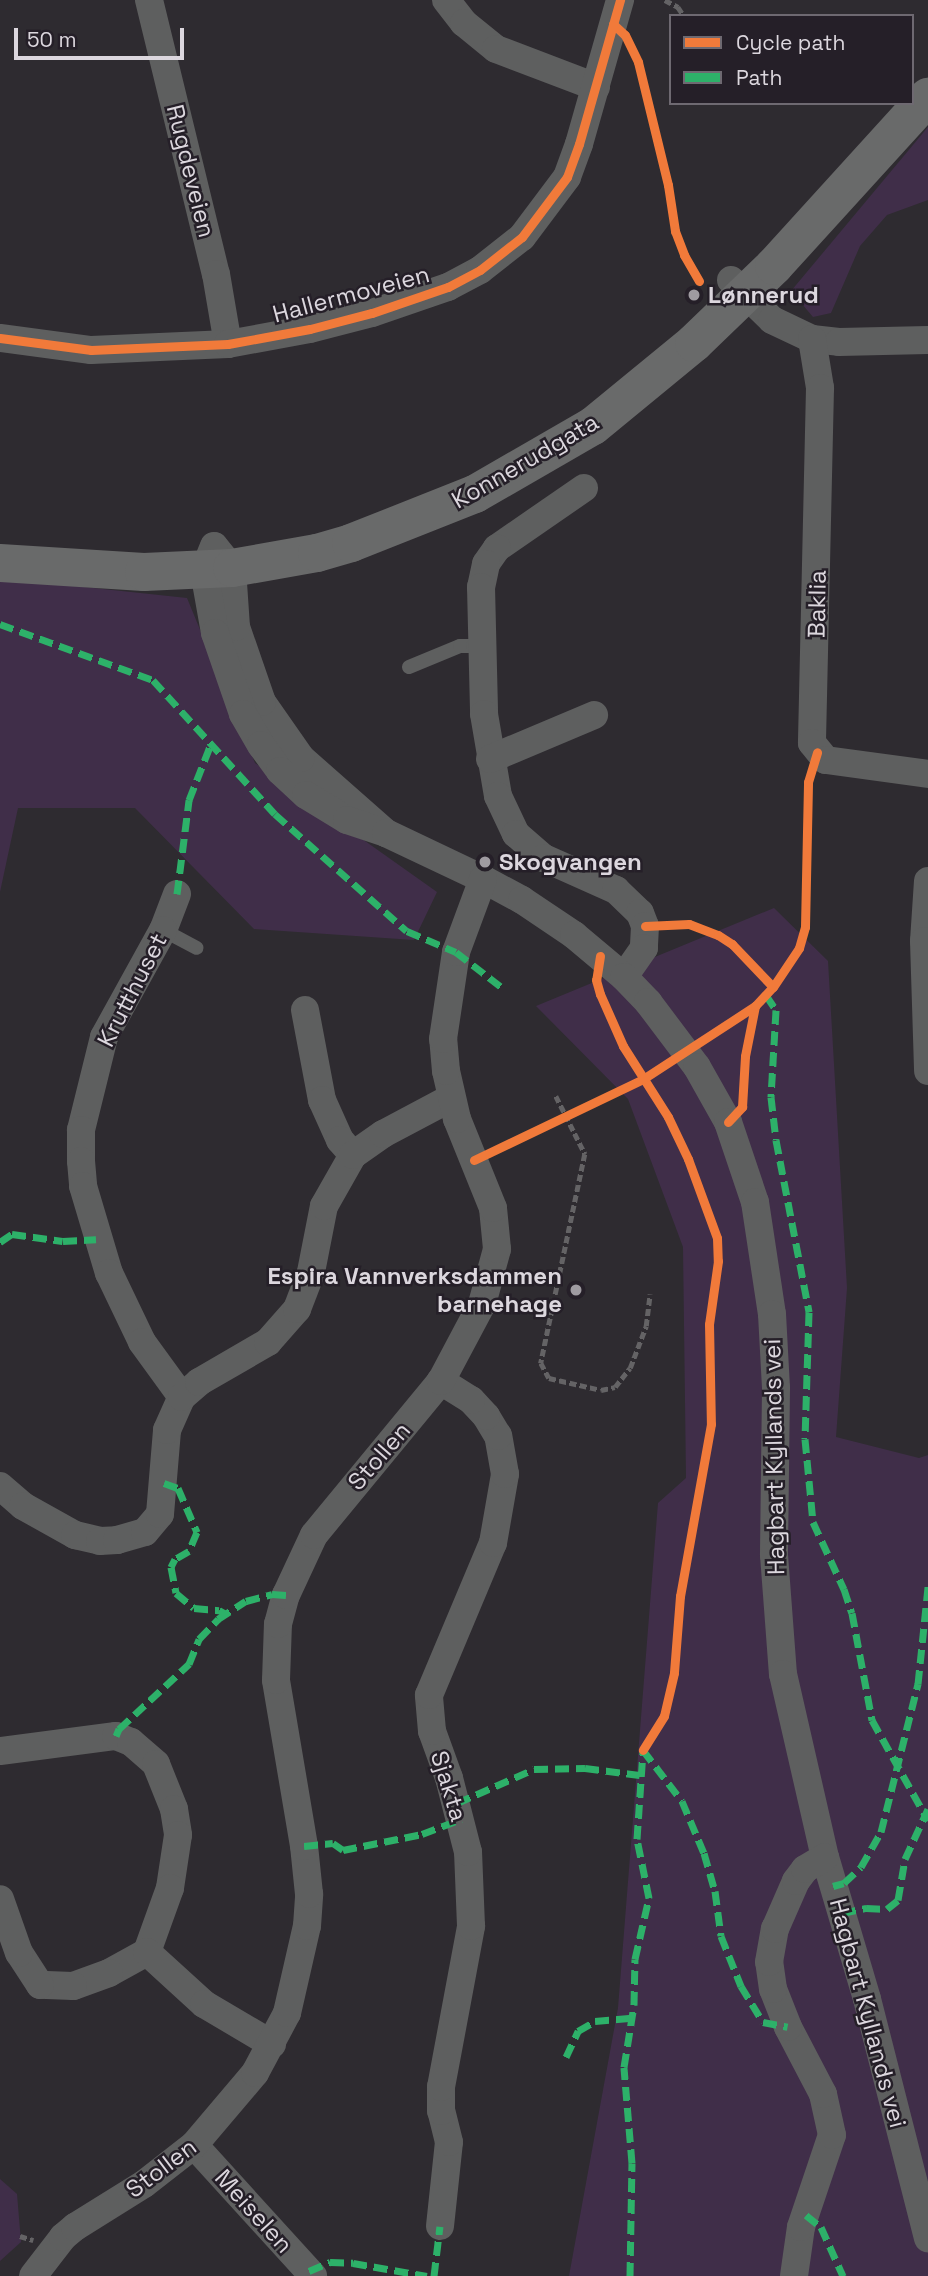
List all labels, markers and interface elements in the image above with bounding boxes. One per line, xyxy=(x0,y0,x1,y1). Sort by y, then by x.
scale bar xyxy=(18,14,187,58)
legend xyxy=(669,14,914,105)
text: 50 m xyxy=(27,26,77,53)
text: Cycle path xyxy=(736,29,845,56)
text: Path xyxy=(736,64,782,91)
street label: Rugdeveien xyxy=(161,102,221,240)
street label: Hallermoveien xyxy=(270,259,432,329)
place label: Lønnerud xyxy=(708,281,819,309)
marker: Lønnerud xyxy=(686,287,702,303)
street label: Konnerudgata xyxy=(446,407,604,515)
street label: Baklia xyxy=(802,570,832,638)
place label: Skogvangen xyxy=(499,848,642,876)
marker: Skogvangen xyxy=(477,854,493,870)
street label: Krutthuset xyxy=(91,928,173,1052)
place label: Espira Vannverksdammen barnehage xyxy=(267,1262,562,1318)
marker: Espira Vannverksdammen barnehage xyxy=(568,1282,584,1298)
street label: Hagbart Kyllands vei xyxy=(758,1339,790,1575)
street label: Stollen xyxy=(342,1416,416,1496)
street label: Sjakta xyxy=(425,1747,473,1825)
street label: Hagbart Kyllands vei xyxy=(824,1895,912,2131)
street label: Stollen xyxy=(120,2132,202,2204)
street label: Meiselen xyxy=(209,2163,299,2259)

